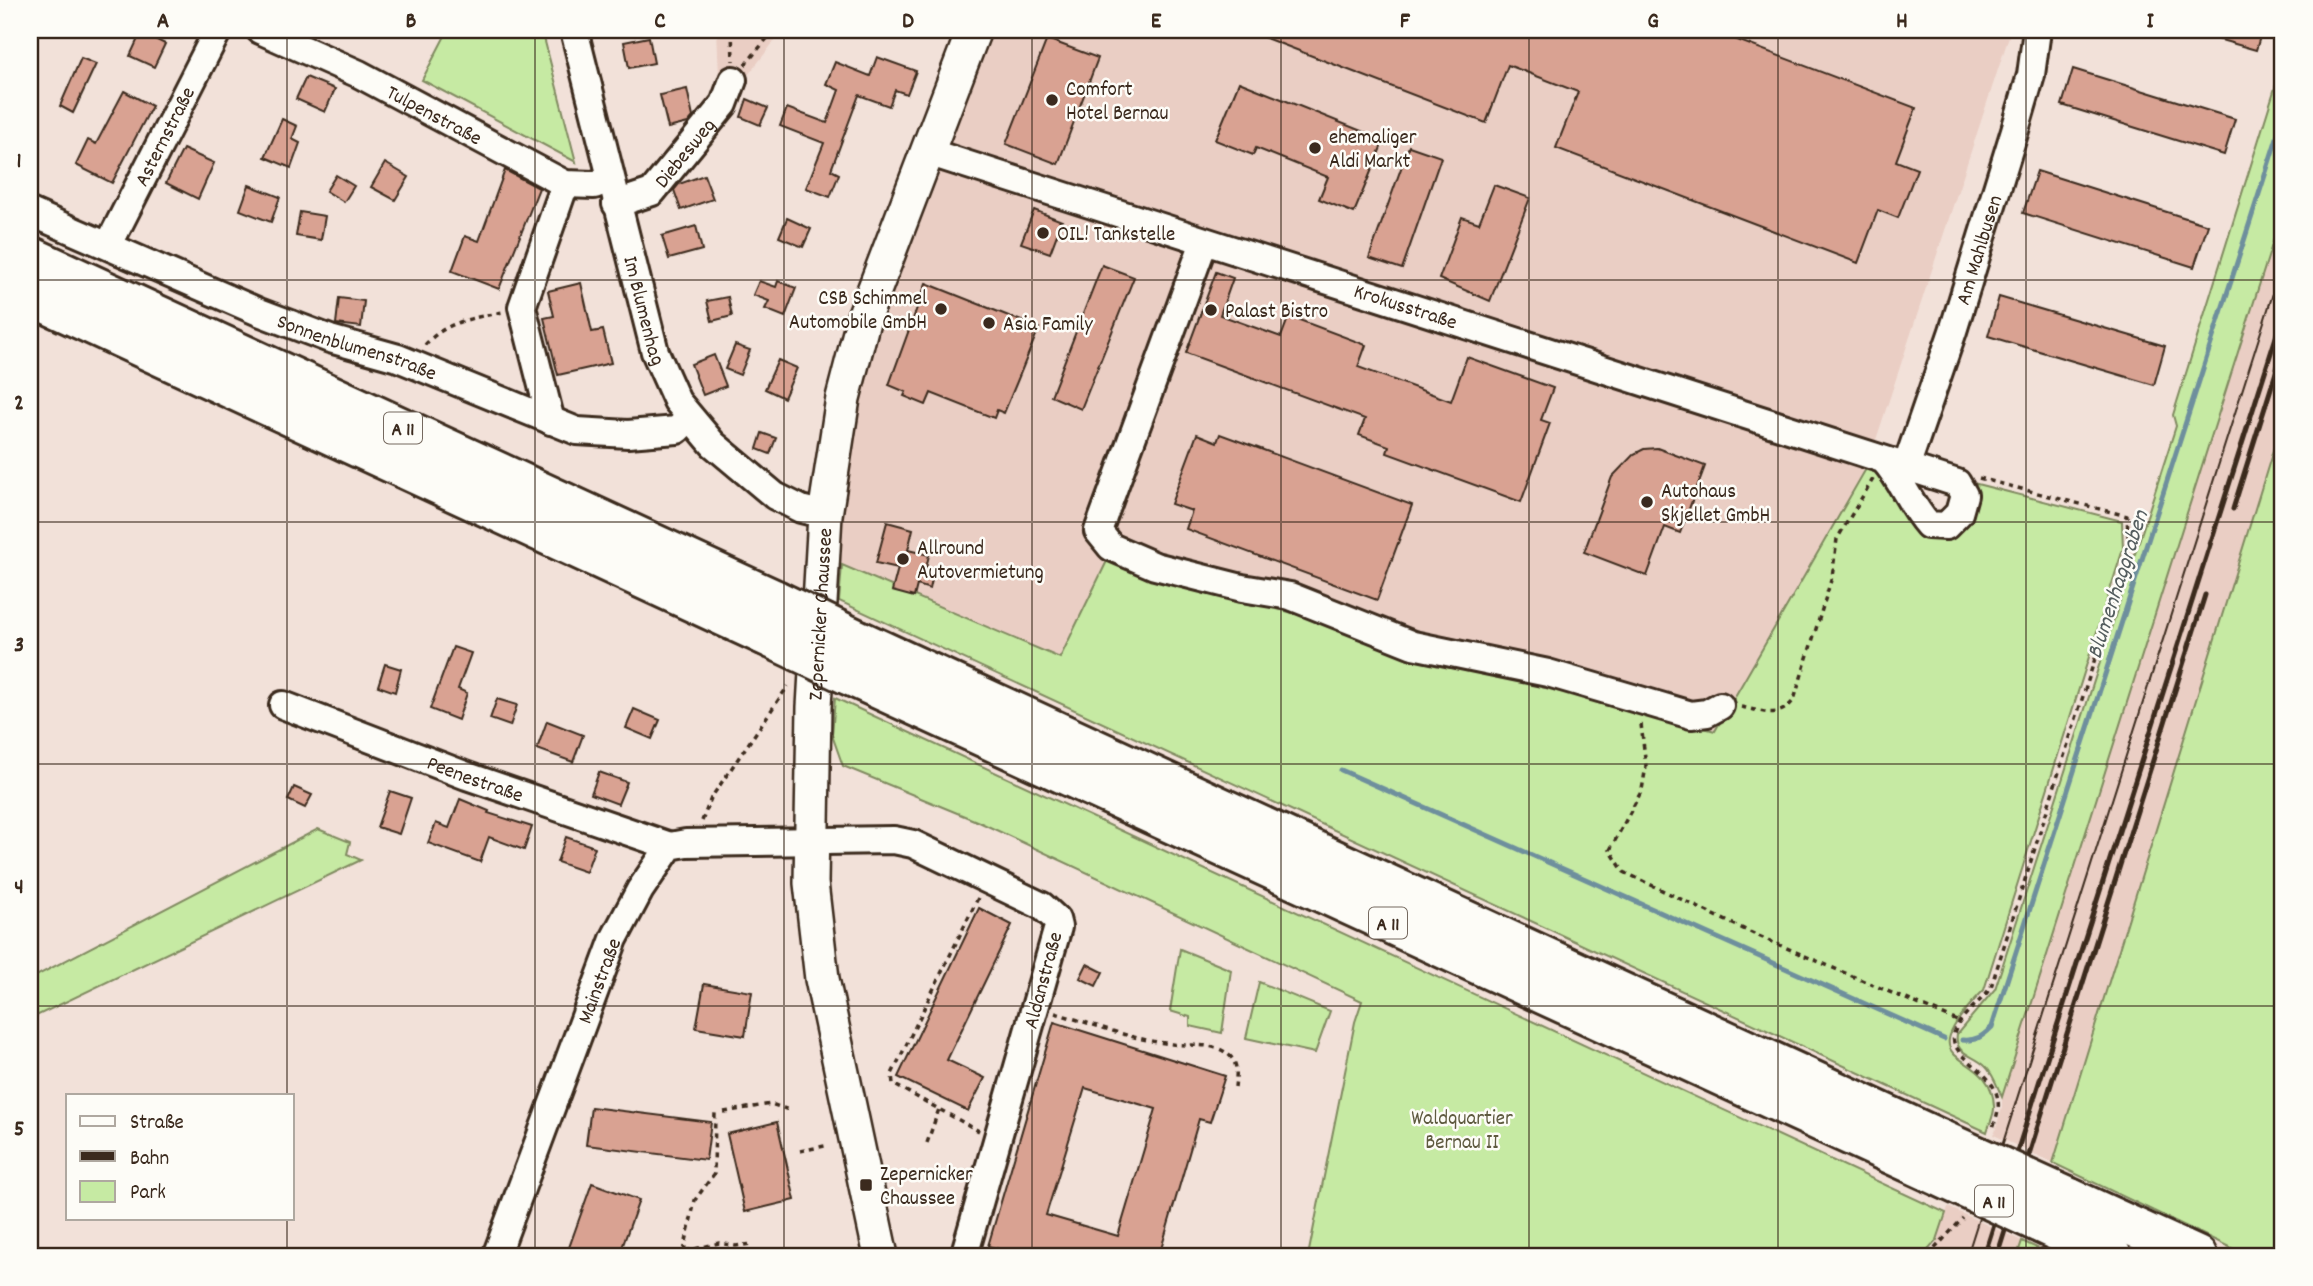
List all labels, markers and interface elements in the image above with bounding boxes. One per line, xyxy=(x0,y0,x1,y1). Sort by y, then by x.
text: A xyxy=(157,6,169,39)
text: B xyxy=(406,6,417,39)
text: C xyxy=(654,6,666,39)
text: D xyxy=(902,6,914,39)
text: E xyxy=(1151,6,1162,39)
text: F xyxy=(1400,6,1411,39)
text: G xyxy=(1647,6,1659,39)
text: H xyxy=(1896,6,1908,39)
text: I xyxy=(2146,6,2154,39)
place label: Comfort Hotel Bernau xyxy=(1066,76,1168,130)
street label: Tulpenstraße xyxy=(380,79,486,155)
street label: Asternstraße xyxy=(129,82,205,193)
marker: Comfort Hotel Bernau xyxy=(1044,92,1060,108)
street label: Diebesweg xyxy=(649,113,725,196)
place label: ehemaliger Aldi Markt xyxy=(1329,124,1417,178)
marker: ehemaliger Aldi Markt xyxy=(1307,140,1323,156)
text: 1 xyxy=(16,146,22,179)
street label: Am Mahlbusen xyxy=(1950,192,2012,309)
place label: OIL! Tankstelle xyxy=(1057,221,1175,251)
marker: OIL! Tankstelle xyxy=(1035,225,1051,241)
street label: Im Blumenhag xyxy=(613,253,671,371)
street label: Krokusstraße xyxy=(1350,278,1460,339)
place label: CSB Schimmel Automobile GmbH xyxy=(789,285,927,339)
place label: Palast Bistro xyxy=(1225,298,1328,328)
marker: CSB Schimmel Automobile GmbH xyxy=(933,301,949,317)
marker: Palast Bistro xyxy=(1203,302,1219,318)
street label: Sonnenblumenstraße xyxy=(272,308,441,390)
place label: Asia Family xyxy=(1003,311,1093,341)
marker: Asia Family xyxy=(981,315,997,331)
text: 2 xyxy=(14,388,24,421)
road number: A 11 xyxy=(384,412,422,444)
place label: Autohaus Skjellet GmbH xyxy=(1661,478,1770,532)
marker: Autohaus Skjellet GmbH xyxy=(1639,494,1655,510)
water label: Blumenhaggraben xyxy=(2080,505,2159,664)
street label: Zepernicker Chaussee xyxy=(802,527,842,701)
place label: Allround Autovermietung xyxy=(917,535,1044,589)
marker: Allround Autovermietung xyxy=(895,551,911,567)
text: 3 xyxy=(14,630,24,663)
street label: Peenestraße xyxy=(422,750,527,812)
text: 4 xyxy=(14,872,24,905)
road number: A 11 xyxy=(1369,908,1407,939)
street label: Aldanstraße xyxy=(1018,929,1072,1033)
street label: Mainstraße xyxy=(572,934,631,1029)
legend xyxy=(66,1094,294,1220)
park label: Waldquartier Bernau II xyxy=(1411,1105,1513,1159)
text: Straße xyxy=(130,1109,184,1139)
text: 5 xyxy=(14,1114,24,1147)
text: Bahn xyxy=(130,1145,169,1175)
place label: Zepernicker Chaussee xyxy=(880,1161,973,1215)
marker: Zepernicker Chaussee xyxy=(858,1177,874,1193)
text: Park xyxy=(130,1179,166,1209)
road number: A 11 xyxy=(1975,1186,2013,1217)

